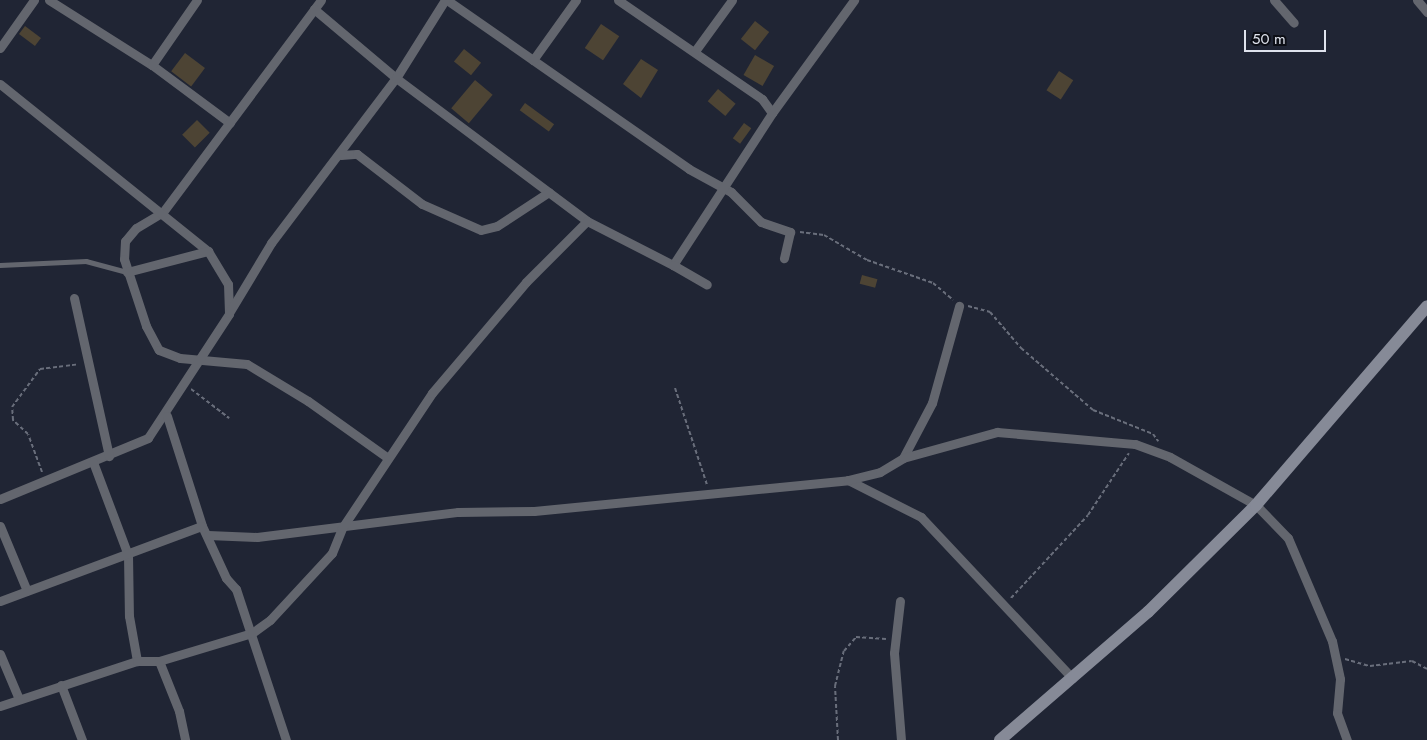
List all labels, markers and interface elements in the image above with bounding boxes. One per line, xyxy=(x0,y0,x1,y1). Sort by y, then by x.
scale bar xyxy=(1247,20,1330,52)
text: 50 m xyxy=(1252,28,1286,50)

